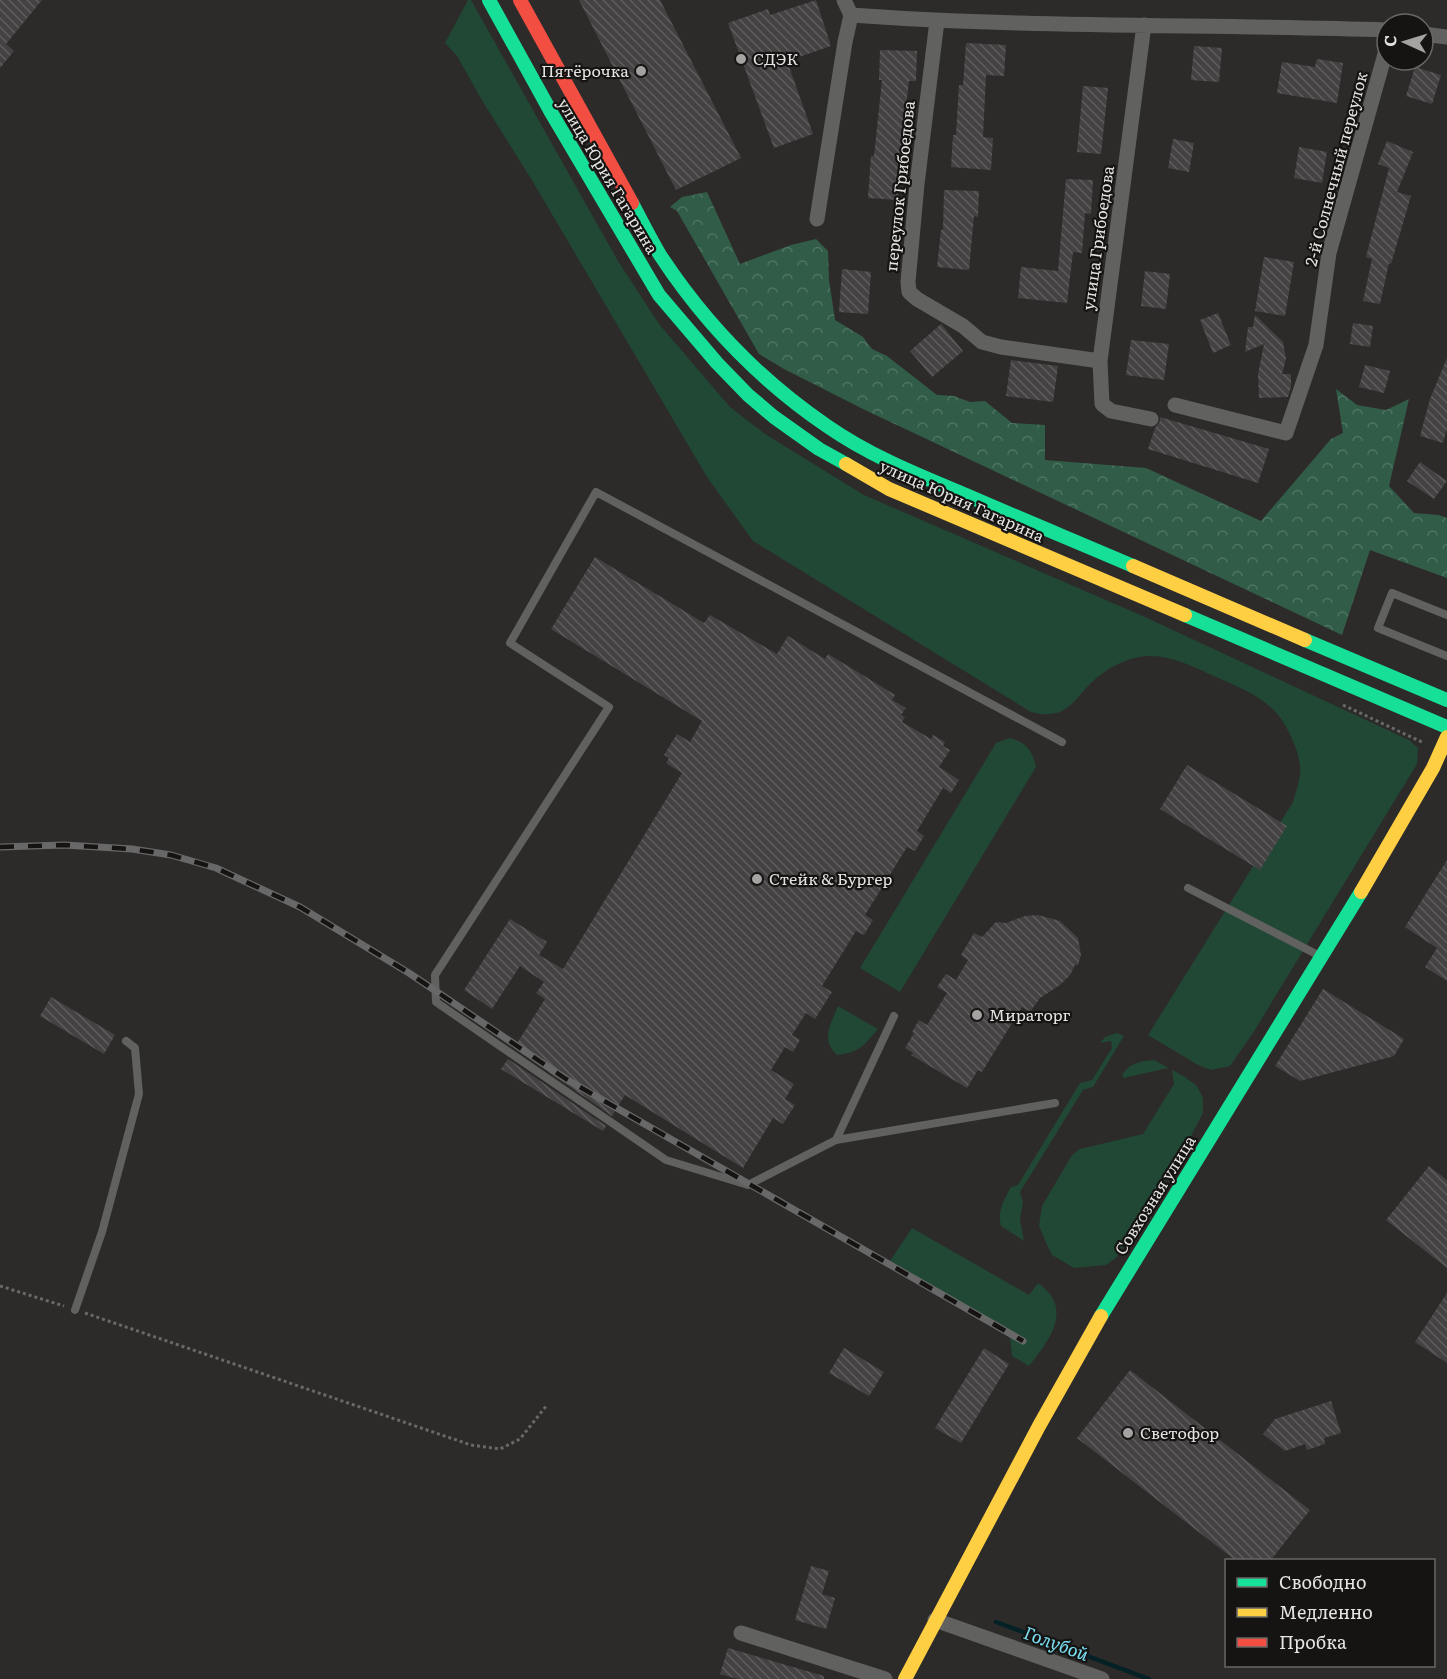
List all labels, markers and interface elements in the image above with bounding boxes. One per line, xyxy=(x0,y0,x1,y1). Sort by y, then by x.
north arrow xyxy=(1375,12,1435,72)
text: С xyxy=(1377,34,1401,47)
place label: СДЭК xyxy=(753,46,798,70)
marker: СДЭК xyxy=(734,52,748,66)
place label: Пятёрочка xyxy=(541,58,629,82)
marker: Пятёрочка xyxy=(634,64,648,78)
street label: 2-й Солнечный переулок xyxy=(1298,68,1373,269)
street label: улица Юрия Гагарина xyxy=(553,93,665,258)
street label: переулок Грибоедова xyxy=(878,99,920,272)
street label: улица Грибоедова xyxy=(1075,164,1119,312)
street label: улица Юрия Гагарина xyxy=(876,453,1049,547)
place label: Стейк & Бургер xyxy=(769,866,892,890)
marker: Стейк & Бургер xyxy=(750,872,764,886)
place label: Мираторг xyxy=(989,1002,1071,1026)
marker: Мираторг xyxy=(970,1008,984,1022)
street label: Совхозная улица xyxy=(1108,1130,1201,1259)
place label: Светофор xyxy=(1140,1420,1219,1444)
marker: Светофор xyxy=(1121,1426,1135,1440)
legend xyxy=(1225,1559,1435,1667)
text: Свободно xyxy=(1279,1568,1367,1595)
text: Медленно xyxy=(1279,1598,1373,1625)
water label: Голубой xyxy=(1020,1618,1093,1667)
text: Пробка xyxy=(1279,1628,1347,1655)

